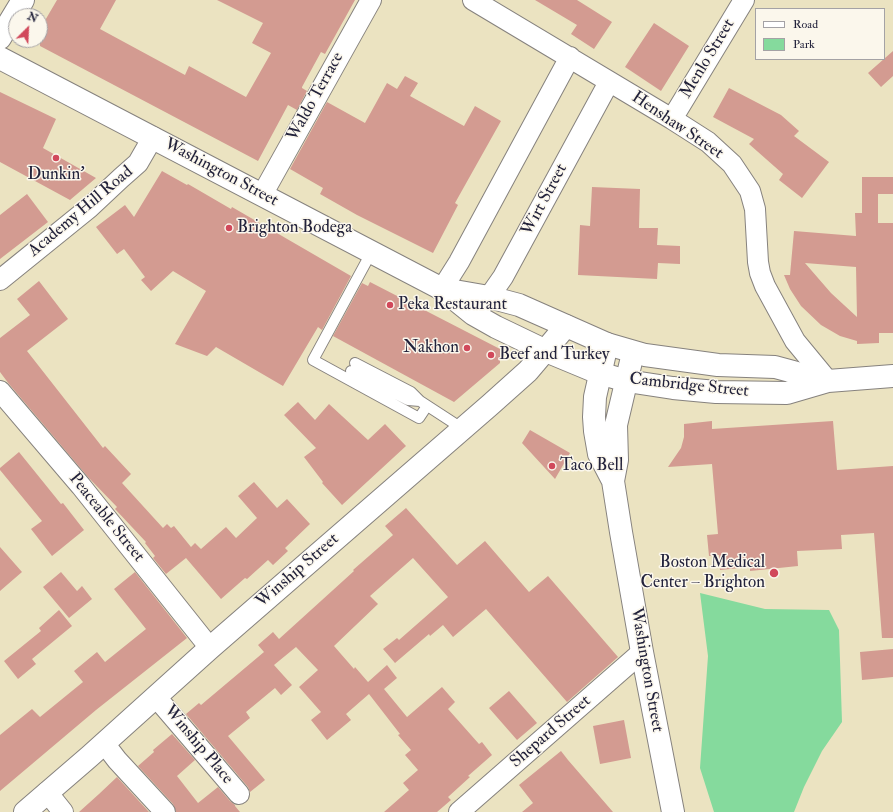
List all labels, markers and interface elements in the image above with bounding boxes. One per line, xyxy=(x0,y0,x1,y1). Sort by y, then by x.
north arrow xyxy=(8,8,48,48)
legend xyxy=(755,8,885,60)
text: N xyxy=(26,10,40,25)
street label: Menlo Street xyxy=(676,16,740,102)
text: Road xyxy=(793,17,818,32)
text: Park xyxy=(793,37,815,52)
street label: Waldo Terrace xyxy=(283,49,349,145)
street label: Henshaw Street xyxy=(627,88,727,164)
street label: Washington Street xyxy=(161,134,281,212)
marker: Dunkin' xyxy=(51,153,61,163)
street label: Wirt Street xyxy=(518,161,572,239)
street label: Academy Hill Road xyxy=(25,162,137,262)
place label: Dunkin' xyxy=(27,165,85,185)
place label: Brighton Bodega xyxy=(237,218,352,238)
marker: Brighton Bodega xyxy=(224,223,234,233)
place label: Peka Restaurant xyxy=(398,295,507,315)
marker: Peka Restaurant xyxy=(385,300,395,310)
place label: Nakhon xyxy=(403,338,459,358)
marker: Nakhon xyxy=(462,343,472,353)
place label: Beef and Turkey xyxy=(499,345,609,365)
marker: Beef and Turkey xyxy=(486,350,496,360)
street label: Cambridge Street xyxy=(628,370,750,402)
place label: Taco Bell xyxy=(560,456,623,476)
marker: Taco Bell xyxy=(547,461,557,471)
street label: Peaceable Street xyxy=(64,469,148,567)
street label: Winship Street xyxy=(252,530,344,612)
place label: Boston Medical Center – Brighton xyxy=(641,553,765,593)
marker: Boston Medical Center – Brighton xyxy=(768,567,780,579)
street label: Washington Street xyxy=(625,606,667,734)
street label: Shepard Street xyxy=(506,691,596,773)
street label: Winship Place xyxy=(159,701,237,789)

